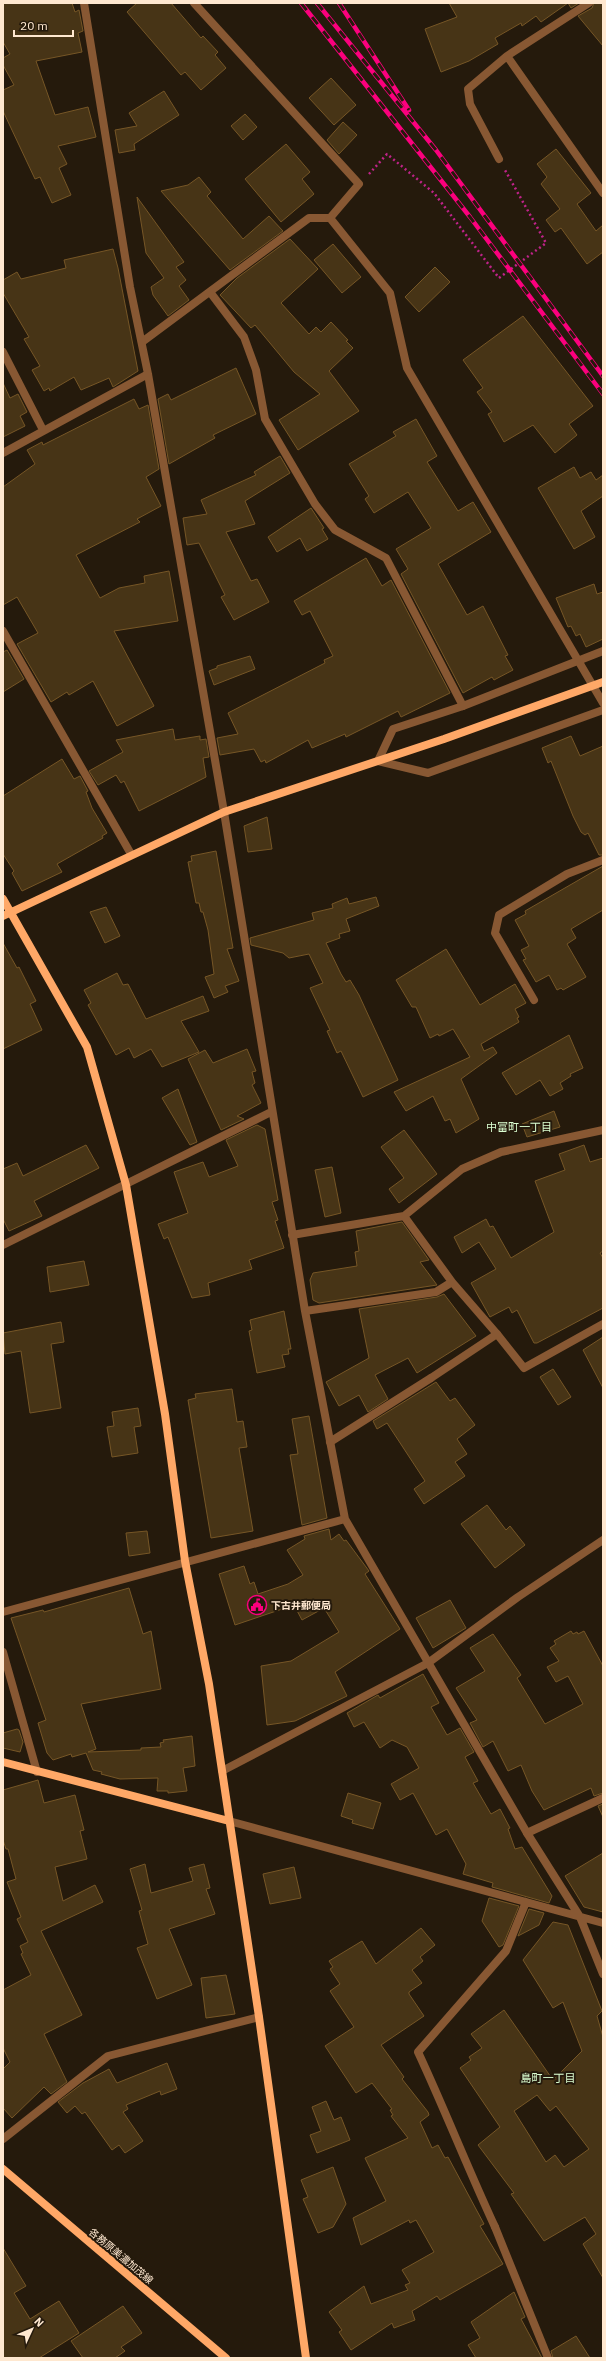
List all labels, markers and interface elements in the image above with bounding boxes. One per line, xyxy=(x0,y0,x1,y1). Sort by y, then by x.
scale bar xyxy=(14,12,73,38)
text: 20 m xyxy=(20,18,48,33)
district label: 中富町一丁目 xyxy=(486,1120,552,1134)
public building icon: 下古井郵便局 xyxy=(246,1594,268,1616)
place label: 下古井郵便局 xyxy=(271,1599,331,1612)
district label: 島町一丁目 xyxy=(521,2071,576,2085)
street label: 各務原美濃加茂線 xyxy=(86,2225,156,2287)
north arrow xyxy=(12,2309,52,2349)
text: N xyxy=(31,2314,47,2330)

